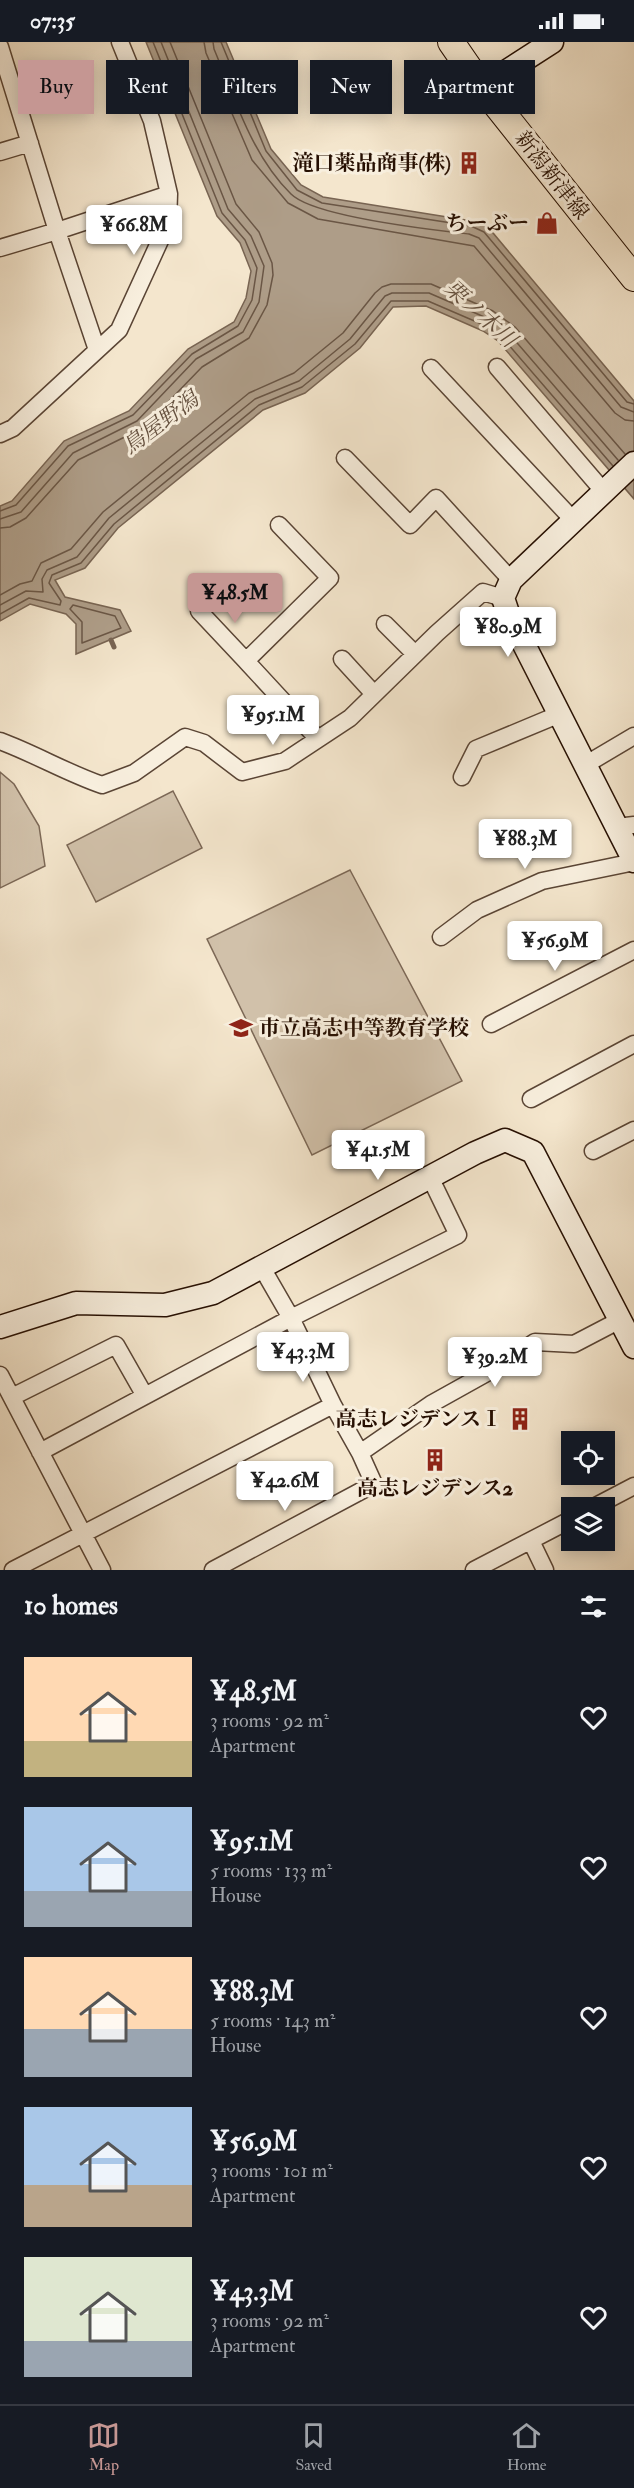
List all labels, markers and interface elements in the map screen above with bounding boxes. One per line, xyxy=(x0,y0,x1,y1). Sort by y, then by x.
text: 07:35 xyxy=(30,7,75,35)
chip: Buy xyxy=(18,60,94,114)
chip: Rent xyxy=(106,60,189,114)
chip: Filters xyxy=(201,60,298,114)
chip: New xyxy=(310,60,392,114)
chip: Apartment xyxy=(404,60,535,114)
street label: 新潟新津線 xyxy=(509,126,595,225)
place label: 滝口薬品商事(株) xyxy=(293,150,451,177)
building icon: 滝口薬品商事(株) xyxy=(456,150,482,176)
pin: ¥66.8M xyxy=(85,205,183,256)
place label: ちーぶー xyxy=(445,210,529,237)
shop icon: ちーぶー xyxy=(534,210,560,236)
text: ¥66.8M xyxy=(100,212,168,237)
water label: 栗ノ木川 xyxy=(438,274,524,355)
water label: 鳥屋野潟 xyxy=(117,383,207,460)
pin: ¥48.5M xyxy=(186,573,284,624)
text: ¥48.5M xyxy=(202,580,268,605)
pin: ¥80.9M xyxy=(459,607,557,658)
text: ¥80.9M xyxy=(474,614,542,639)
pin: ¥95.1M xyxy=(224,695,322,746)
text: ¥95.1M xyxy=(241,702,305,727)
pin: ¥88.3M xyxy=(476,819,574,870)
text: ¥88.3M xyxy=(493,826,557,851)
pin: ¥56.9M xyxy=(506,921,604,972)
text: ¥56.9M xyxy=(521,928,589,953)
school or university icon: 市立高志中等教育学校 xyxy=(228,1015,254,1041)
place label: 市立高志中等教育学校 xyxy=(259,1015,469,1042)
pin: ¥41.5M xyxy=(329,1130,427,1181)
text: ¥41.5M xyxy=(346,1137,410,1162)
pin: ¥43.3M xyxy=(254,1332,352,1383)
pin: ¥39.2M xyxy=(446,1337,544,1388)
text: ¥43.3M xyxy=(271,1339,335,1364)
text: ¥39.2M xyxy=(462,1344,528,1369)
place label: 高志レジデンスⅠ xyxy=(336,1406,502,1433)
building icon: 高志レジデンスⅠ xyxy=(507,1406,533,1432)
map controls xyxy=(561,1431,615,1551)
button: locate xyxy=(561,1431,615,1485)
building icon: 高志レジデンス2 xyxy=(422,1447,448,1473)
pin: ¥42.6M xyxy=(236,1461,334,1512)
text: ¥42.6M xyxy=(250,1468,320,1493)
place label: 高志レジデンス2 xyxy=(357,1475,513,1502)
button: layers xyxy=(561,1497,615,1551)
text: 10 homes xyxy=(24,1590,118,1622)
icon: filters xyxy=(577,1590,610,1623)
text: ¥48.5M xyxy=(210,1676,297,1708)
icon: home xyxy=(72,1681,144,1753)
icon: heart xyxy=(577,1701,610,1734)
text: 3 rooms · 92 m² xyxy=(210,1708,329,1733)
text: Apartment xyxy=(210,1733,295,1758)
text: ¥95.1M xyxy=(210,1826,293,1858)
icon: home xyxy=(72,1831,144,1903)
icon: heart xyxy=(577,1851,610,1884)
text: 5 rooms · 133 m² xyxy=(210,1858,332,1883)
text: House xyxy=(210,1883,261,1908)
text: ¥88.3M xyxy=(210,1976,294,2008)
icon: home xyxy=(72,1981,144,2053)
icon: heart xyxy=(577,2001,610,2034)
text: 5 rooms · 143 m² xyxy=(210,2008,335,2033)
text: House xyxy=(210,2033,261,2058)
text: ¥56.9M xyxy=(210,2126,298,2158)
icon: home xyxy=(72,2131,144,2203)
icon: heart xyxy=(577,2151,610,2184)
text: 3 rooms · 101 m² xyxy=(210,2158,333,2183)
text: Apartment xyxy=(210,2183,295,2208)
text: ¥43.3M xyxy=(210,2276,294,2308)
icon: home xyxy=(72,2281,144,2353)
icon: heart xyxy=(577,2301,610,2334)
text: 3 rooms · 92 m² xyxy=(210,2308,329,2333)
text: Apartment xyxy=(210,2333,295,2358)
tab: Map xyxy=(87,2419,120,2475)
tab: Saved xyxy=(295,2419,332,2475)
tab: Home xyxy=(507,2419,547,2475)

